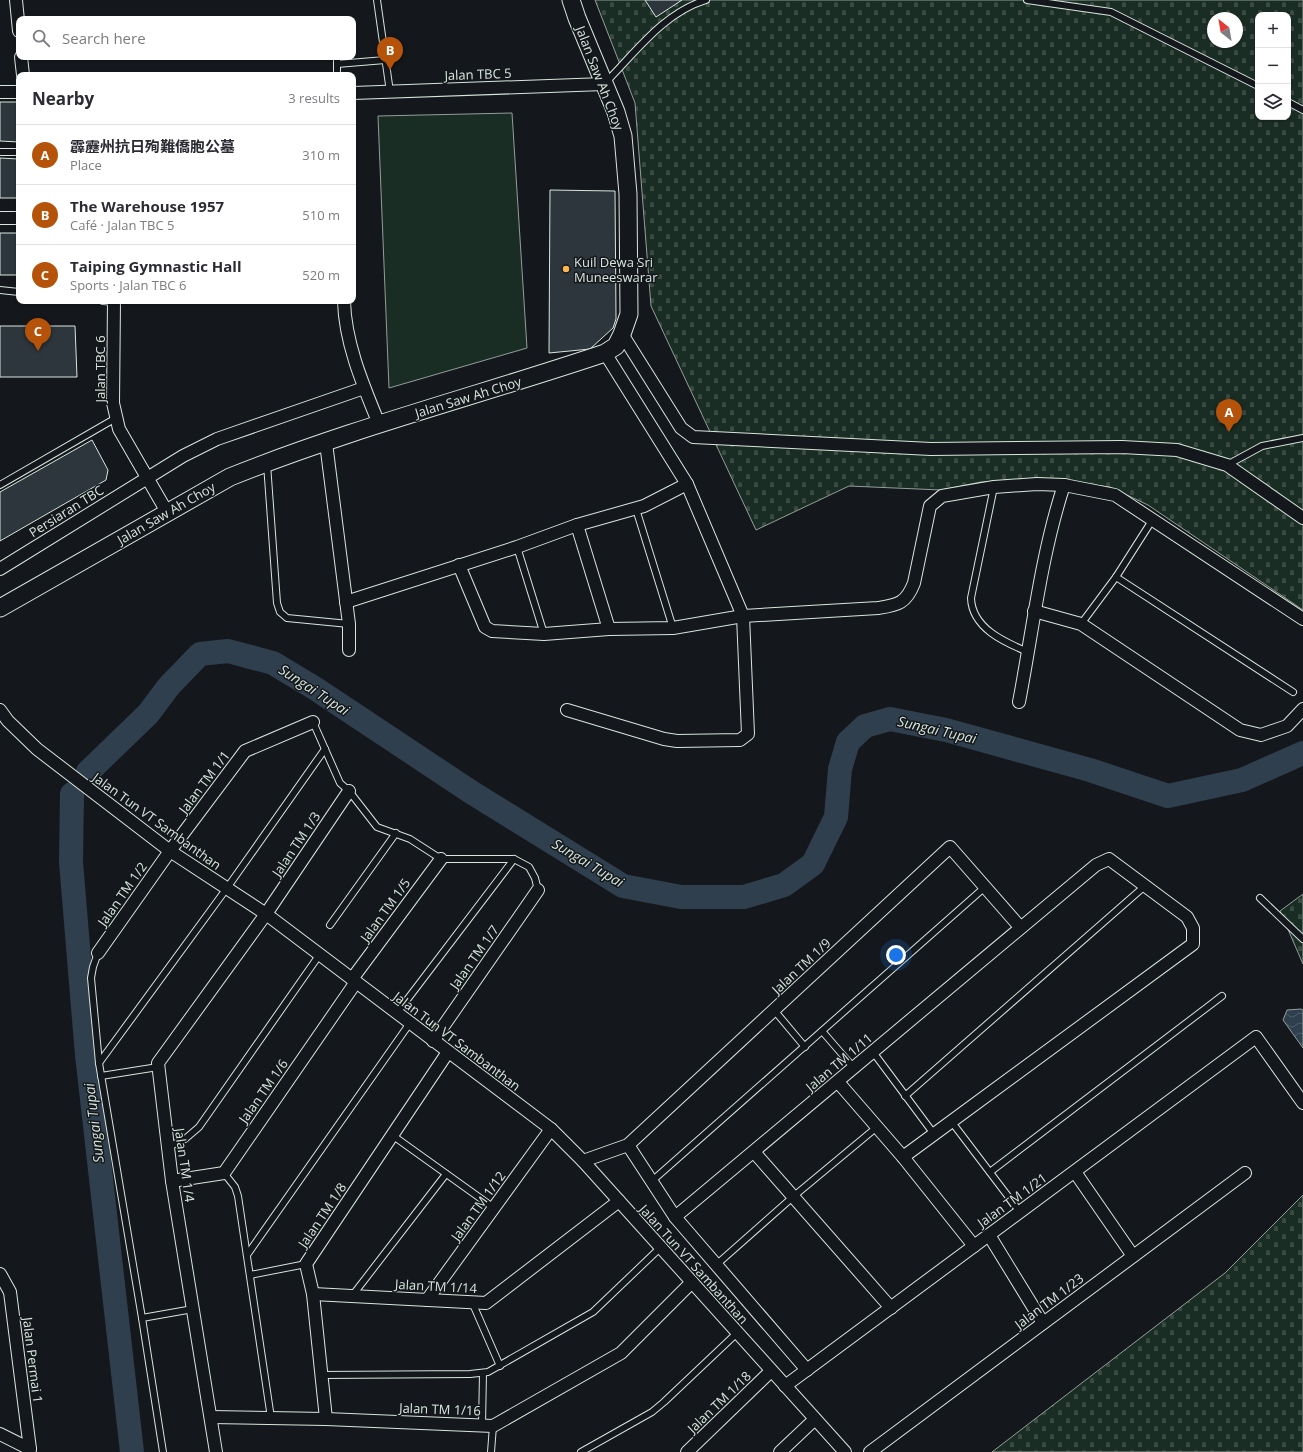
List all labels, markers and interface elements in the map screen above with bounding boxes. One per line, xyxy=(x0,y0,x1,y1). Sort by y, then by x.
north arrow xyxy=(1207,12,1243,48)
map controls xyxy=(1255,12,1291,120)
button: + xyxy=(1255,12,1291,48)
search box xyxy=(16,16,356,60)
street label: Jalan Saw Ah Choy xyxy=(571,21,628,133)
icon: search xyxy=(30,27,52,49)
text: Search here xyxy=(62,28,146,48)
pin: B xyxy=(377,37,403,70)
button: − xyxy=(1255,48,1291,84)
street label: Jalan TBC 5 xyxy=(442,64,512,84)
button: layers xyxy=(1255,84,1291,120)
text: Nearby xyxy=(32,87,94,110)
text: 3 results xyxy=(288,89,340,107)
text: 霹靂州抗日殉難僑胞公墓 xyxy=(70,136,235,156)
text: A xyxy=(41,146,49,164)
text: 310 m xyxy=(302,146,340,164)
text: Place xyxy=(70,156,102,174)
text: The Warehouse 1957 xyxy=(70,196,224,216)
text: B xyxy=(41,206,49,224)
text: 510 m xyxy=(302,206,340,224)
text: Café · Jalan TBC 5 xyxy=(70,216,174,234)
place label: Kuil Dewa Sri Muneeswarar xyxy=(574,253,658,286)
text: Taiping Gymnastic Hall xyxy=(70,256,242,276)
marker: Kuil Dewa Sri Muneeswarar xyxy=(561,264,571,274)
text: C xyxy=(41,266,49,284)
text: 520 m xyxy=(302,266,340,284)
text: Sports · Jalan TBC 6 xyxy=(70,276,186,294)
pin: C xyxy=(25,318,51,351)
street label: Jalan TBC 6 xyxy=(91,335,109,405)
street label: Jalan Saw Ah Choy xyxy=(411,372,524,422)
pin: A xyxy=(1216,399,1242,432)
street label: Jalan Saw Ah Choy xyxy=(112,477,219,549)
street label: Persiaran TBC xyxy=(25,481,107,541)
water label: Sungai Tupai xyxy=(275,660,353,720)
water label: Sungai Tupai xyxy=(896,711,979,748)
street label: Jalan TM 1/1 xyxy=(173,747,234,819)
street label: Jalan Tun VT Sambanthan xyxy=(88,767,225,874)
street label: Jalan TM 1/3 xyxy=(267,808,324,882)
water label: Sungai Tupai xyxy=(549,834,628,892)
street label: Jalan TM 1/2 xyxy=(92,858,151,931)
street label: Jalan TM 1/5 xyxy=(355,875,414,947)
street label: Jalan TM 1/7 xyxy=(444,921,503,994)
street label: Jalan TM 1/9 xyxy=(766,934,834,999)
your location xyxy=(886,945,906,965)
street label: Jalan Tun VT Sambanthan xyxy=(388,986,524,1095)
street label: Jalan TM 1/11 xyxy=(800,1029,876,1096)
street label: Jalan TM 1/6 xyxy=(233,1055,292,1128)
water label: Sungai Tupai xyxy=(79,1082,108,1164)
street label: Jalan TM 1/4 xyxy=(171,1125,199,1204)
street label: Jalan TM 1/12 xyxy=(445,1168,509,1246)
street label: Jalan TM 1/21 xyxy=(972,1169,1050,1233)
street label: Jalan TM 1/8 xyxy=(293,1179,350,1253)
street label: Jalan Tun VT Sambanthan xyxy=(634,1199,752,1327)
street label: Jalan TM 1/23 xyxy=(1009,1269,1087,1334)
street label: Jalan TM 1/14 xyxy=(393,1275,478,1297)
street label: Jalan Permai 1 xyxy=(19,1314,47,1404)
street label: Jalan TM 1/18 xyxy=(682,1367,755,1438)
street label: Jalan TM 1/16 xyxy=(397,1399,481,1419)

